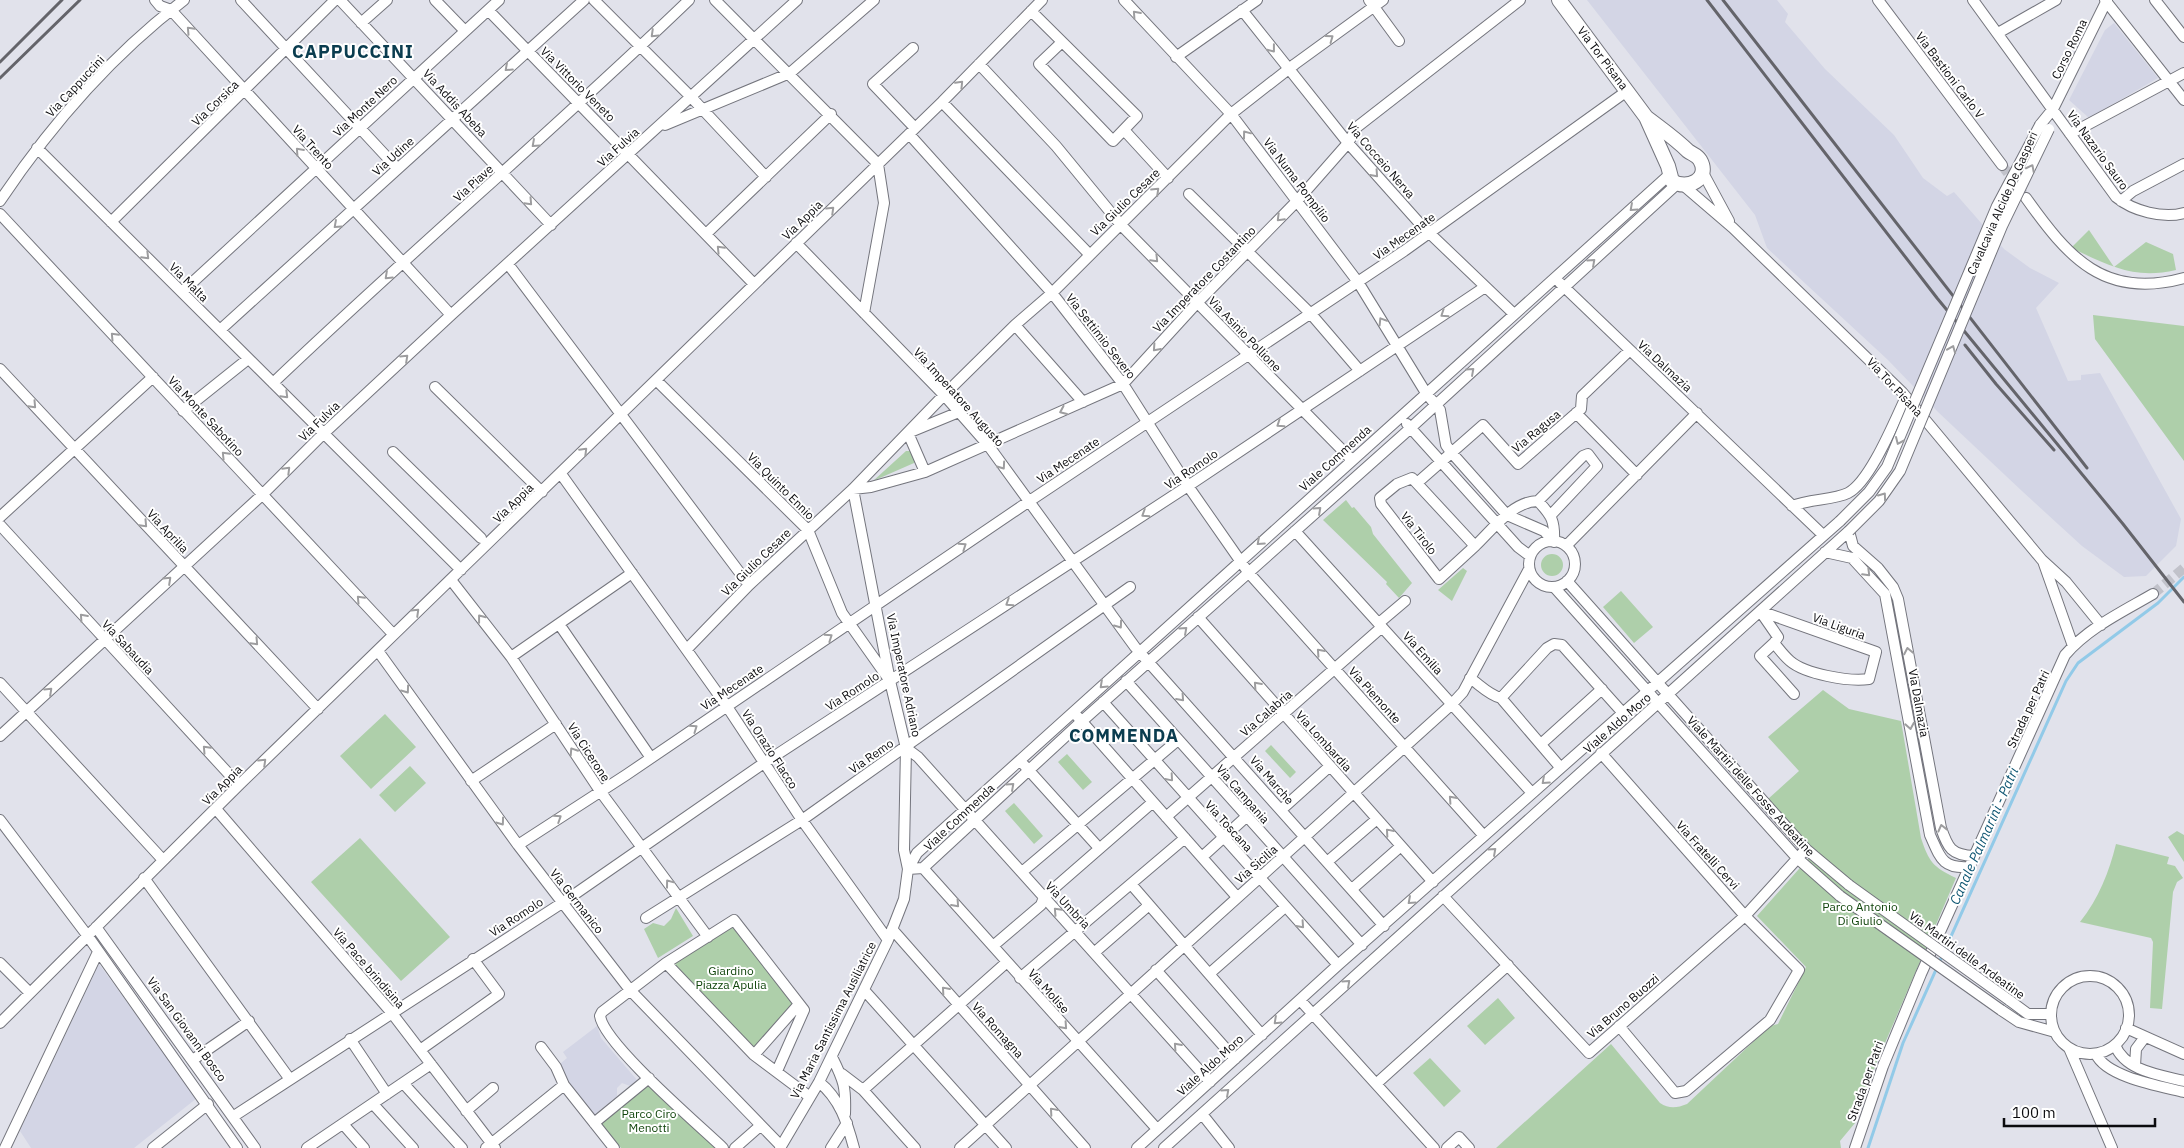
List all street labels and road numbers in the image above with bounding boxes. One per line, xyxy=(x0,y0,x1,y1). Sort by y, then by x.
street label: Corso Roma xyxy=(2048,16,2090,82)
street label: Via Tor Pisana xyxy=(1574,23,1632,93)
street label: Via Bastioni Carlo V xyxy=(1913,29,1988,122)
street label: Via Vittorio Veneto xyxy=(537,43,619,125)
street label: Via Cappuccini xyxy=(43,52,107,120)
street label: Via Addis Abeba xyxy=(420,66,491,141)
street label: Via Monte Nero xyxy=(330,72,401,140)
street label: Via Corsica xyxy=(188,77,242,129)
street label: Via Nazario Sauro xyxy=(2064,107,2132,193)
street label: Via Cocceio Nerva xyxy=(1344,119,1419,202)
street label: Via Trento xyxy=(289,122,337,172)
street label: Via Fulvia xyxy=(594,124,642,170)
street label: Cavalcavia Alcide De Gasperi xyxy=(1964,129,2040,277)
street label: Via Udine xyxy=(369,133,417,179)
street label: Via Numa Pompilio xyxy=(1260,135,1334,225)
street label: Via Piave xyxy=(450,161,496,205)
street label: Via Giulio Cesare xyxy=(1087,165,1163,239)
street label: Via Appia xyxy=(779,197,826,243)
street label: Via Mecenate xyxy=(1370,209,1438,263)
street label: Via Imperatore Costantino xyxy=(1149,223,1259,335)
street label: Via Malta xyxy=(166,259,212,305)
street label: Via Settimio Severo xyxy=(1063,290,1139,382)
street label: Via Asinio Pollione xyxy=(1205,293,1285,375)
street label: Via Dalmazia xyxy=(1635,337,1696,395)
street label: Via Imperatore Augusto xyxy=(911,344,1008,450)
street label: Via Tor Pisana xyxy=(1864,354,1927,420)
street label: Via Monte Sabotino xyxy=(165,373,247,459)
street label: Via Fulvia xyxy=(295,397,343,444)
street label: Via Ragusa xyxy=(1509,406,1564,456)
street label: Viale Commenda xyxy=(1296,421,1374,494)
street label: Via Mecenate xyxy=(1034,433,1103,486)
street label: Via Romolo xyxy=(1162,446,1221,492)
street label: Via Quinto Ennio xyxy=(744,449,818,523)
street label: Via Appia xyxy=(490,480,537,526)
street label: Via Aprilia xyxy=(144,506,192,556)
street label: Via Tirolo xyxy=(1398,508,1441,558)
street label: Via Giulio Cesare xyxy=(718,525,794,599)
street label: Via Liguria xyxy=(1810,609,1868,643)
street label: Via Imperatore Adriano xyxy=(884,612,924,738)
street label: Via Sabaudia xyxy=(99,616,158,678)
street label: Via Emilia xyxy=(1400,628,1447,678)
street label: Via Mecenate xyxy=(698,660,767,713)
street label: Via Piemonte xyxy=(1346,664,1405,727)
street label: Via Romolo xyxy=(822,668,882,714)
street label: Via Dalmazia xyxy=(1906,668,1932,739)
street label: Strada per Patri xyxy=(2003,668,2053,750)
street label: Via Calabria xyxy=(1237,686,1295,740)
street label: Viale Aldo Moro xyxy=(1580,689,1654,756)
street label: Via Orazio Flacco xyxy=(739,706,801,792)
street label: Via Lombardia xyxy=(1293,707,1356,775)
street label: Viale Martiri delle Fosse Ardeatine xyxy=(1684,713,1818,860)
street label: Via Cicerone xyxy=(564,720,614,785)
street label: Via Remo xyxy=(846,735,896,777)
street label: Via Marche xyxy=(1247,753,1297,808)
street label: Via Appia xyxy=(199,761,246,808)
street label: Via Campania xyxy=(1213,761,1273,827)
street label: Viale Commenda xyxy=(920,780,998,854)
street label: Via Toscana xyxy=(1202,797,1256,855)
street label: Via Fratelli Cervi xyxy=(1673,818,1743,892)
street label: Via Sicilia xyxy=(1232,841,1281,886)
street label: Via Germanico xyxy=(547,866,607,937)
street label: Via Umbria xyxy=(1042,878,1094,932)
street label: Via Romolo xyxy=(486,894,546,940)
street label: Via Martiri delle Ardeatine xyxy=(1906,908,2028,1002)
street label: Via Pace brindisina xyxy=(330,925,408,1012)
street label: Via Maria Santissima Ausiliatrice xyxy=(787,939,879,1101)
street label: Via Molise xyxy=(1025,966,1073,1017)
street label: Via Bruno Buozzi xyxy=(1584,971,1662,1041)
street label: Via San Giovanni Bosco xyxy=(144,974,230,1084)
street label: Via Romagna xyxy=(969,999,1027,1062)
street label: Viale Aldo Moro xyxy=(1174,1031,1247,1099)
street label: Strada per Patri xyxy=(1844,1039,1886,1123)

